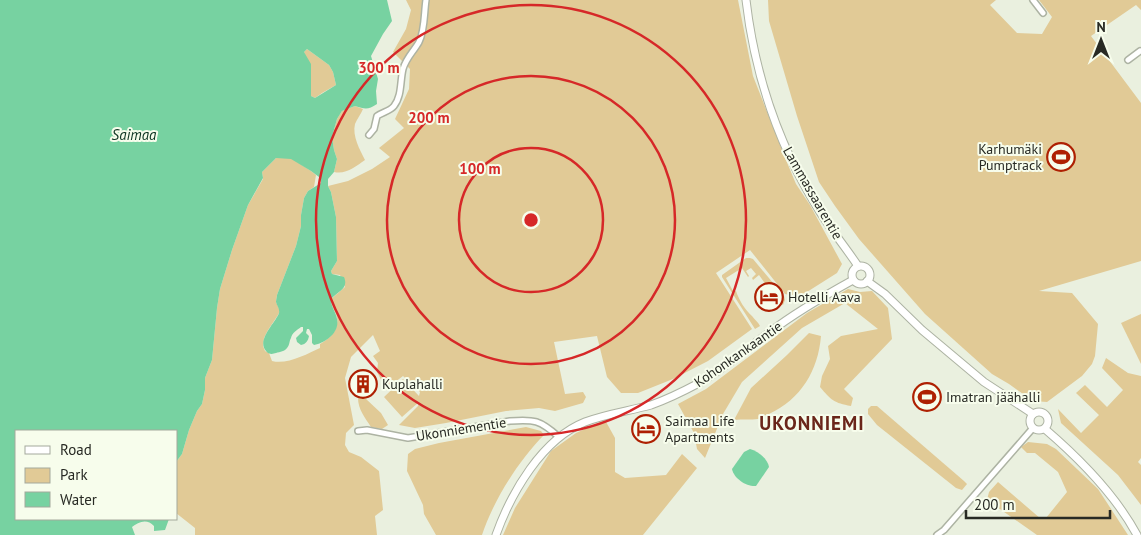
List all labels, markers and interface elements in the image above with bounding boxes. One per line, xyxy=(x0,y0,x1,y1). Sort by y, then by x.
north arrow xyxy=(1076,15,1126,65)
text: N xyxy=(1096,18,1106,36)
text: 300 m xyxy=(358,58,400,77)
text: 200 m xyxy=(408,108,450,127)
water label: Saimaa xyxy=(112,125,157,144)
place label: Karhumäki Pumptrack xyxy=(978,140,1042,174)
sports icon: Karhumäki Pumptrack xyxy=(1046,142,1076,172)
street label: Lammassaarentie xyxy=(779,143,847,243)
text: 100 m xyxy=(459,159,501,178)
centre of rings xyxy=(522,211,540,229)
hotel icon: Hotelli Aava xyxy=(754,282,784,312)
place label: Hotelli Aava xyxy=(788,288,861,306)
street label: Kohonkankaantie xyxy=(690,317,786,391)
building icon: Kuplahalli xyxy=(348,369,378,399)
place label: Kuplahalli xyxy=(382,375,443,393)
sports icon: Imatran jäähalli xyxy=(912,382,942,412)
place label: Imatran jäähalli xyxy=(946,388,1040,406)
district label: UKONNIEMI xyxy=(759,411,865,435)
place label: Saimaa Life Apartments xyxy=(665,412,735,446)
street label: Ukonniementie xyxy=(415,413,507,445)
hotel icon: Saimaa Life Apartments xyxy=(631,414,661,444)
legend xyxy=(15,430,178,520)
text: Road xyxy=(60,440,92,459)
text: Park xyxy=(60,465,88,484)
scale bar xyxy=(966,488,1110,520)
text: Water xyxy=(60,490,97,509)
text: 200 m xyxy=(974,495,1015,514)

